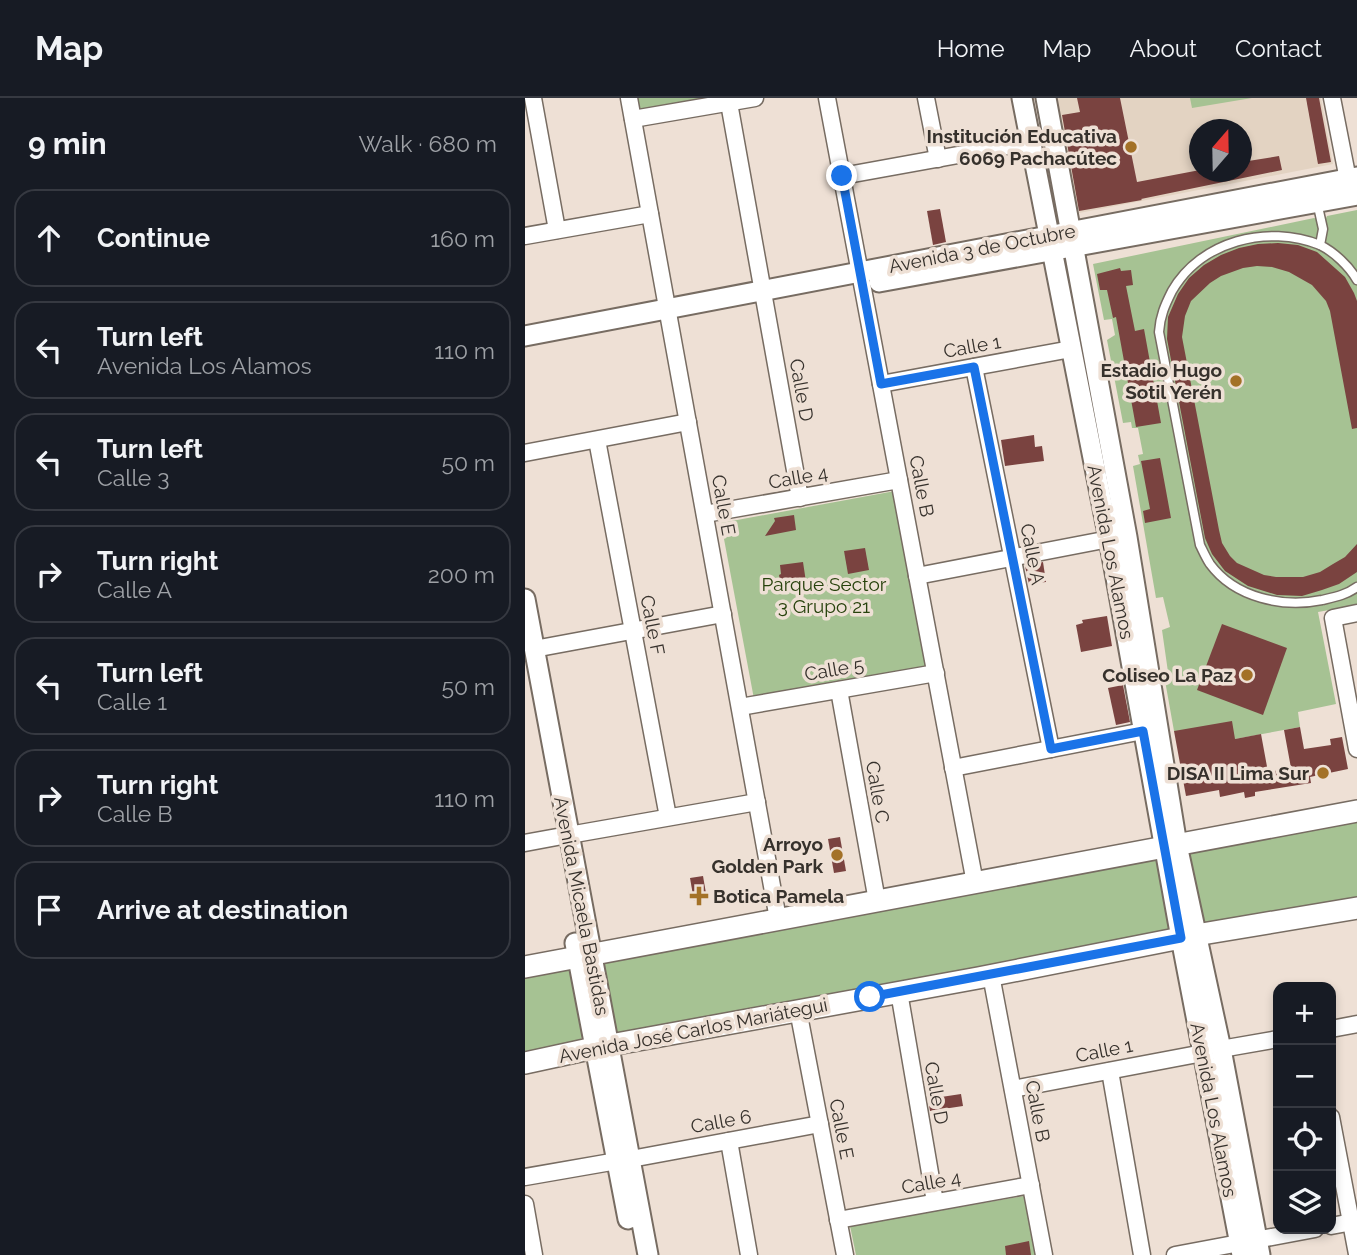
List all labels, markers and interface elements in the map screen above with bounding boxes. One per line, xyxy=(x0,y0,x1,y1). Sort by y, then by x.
text: Map xyxy=(35,29,103,68)
text: Home xyxy=(937,34,1005,63)
text: Map xyxy=(1043,34,1091,63)
text: About xyxy=(1129,34,1197,63)
text: Contact xyxy=(1235,34,1322,63)
north arrow xyxy=(1189,119,1252,182)
place label: Institución Educativa 6069 Pachacútec xyxy=(926,125,1117,169)
text: 9 min xyxy=(28,126,107,161)
text: Walk · 680 m xyxy=(359,130,497,157)
marker: Institución Educativa 6069 Pachacútec xyxy=(1123,139,1139,155)
route end xyxy=(826,160,857,191)
icon: ahead xyxy=(30,219,68,257)
street label: Avenida 3 de Octubre xyxy=(887,219,1077,277)
text: Continue xyxy=(97,223,210,253)
text: 160 m xyxy=(430,225,495,252)
text: Turn left xyxy=(97,322,203,352)
street label: Calle 1 xyxy=(942,330,1002,362)
icon: left xyxy=(30,331,68,369)
text: 110 m xyxy=(434,337,495,364)
text: Avenida Los Alamos xyxy=(97,352,312,379)
street label: Calle D xyxy=(786,357,818,423)
place label: Estadio Hugo Sotil Yerén xyxy=(1100,359,1222,403)
marker: Estadio Hugo Sotil Yerén xyxy=(1228,373,1244,389)
text: Turn left xyxy=(97,434,203,464)
icon: left xyxy=(30,443,68,481)
text: 50 m xyxy=(441,449,495,476)
street label: Calle B xyxy=(905,453,939,519)
street label: Calle 4 xyxy=(766,461,830,493)
street label: Avenida Los Alamos xyxy=(1083,463,1139,641)
text: Calle 3 xyxy=(97,464,169,491)
street label: Calle E xyxy=(708,473,740,537)
street label: Calle A xyxy=(1016,521,1050,587)
text: Turn right xyxy=(97,546,218,576)
icon: right xyxy=(30,555,68,593)
text: 200 m xyxy=(428,561,495,588)
park label: Parque Sector 3 Grupo 21 xyxy=(762,573,887,617)
text: Calle A xyxy=(97,576,172,603)
street label: Calle F xyxy=(636,593,670,657)
street label: Calle 5 xyxy=(802,653,866,685)
text: Turn left xyxy=(97,658,203,688)
place label: Coliseo La Paz xyxy=(1102,664,1233,686)
icon: left xyxy=(30,667,68,705)
marker: Coliseo La Paz xyxy=(1239,667,1255,683)
text: 50 m xyxy=(441,673,495,700)
text: Calle 1 xyxy=(97,688,167,715)
street label: Calle C xyxy=(862,759,894,825)
place label: DISA II Lima Sur xyxy=(1167,762,1310,784)
marker: DISA II Lima Sur xyxy=(1315,765,1331,781)
text: Turn right xyxy=(97,770,218,800)
icon: right xyxy=(30,779,68,817)
text: 110 m xyxy=(434,785,495,812)
street label: Avenida Micaela Bastidas xyxy=(550,795,614,1017)
text: Calle B xyxy=(97,800,173,827)
place label: Arroyo Golden Park xyxy=(711,833,823,877)
marker: Arroyo Golden Park xyxy=(829,847,845,863)
place label: Botica Pamela xyxy=(713,885,844,907)
marker: Botica Pamela xyxy=(691,888,707,904)
icon: arrive xyxy=(30,891,68,929)
text: Arrive at destination xyxy=(97,895,348,925)
route start xyxy=(854,981,885,1012)
map controls xyxy=(1273,982,1336,1234)
button: + xyxy=(1273,982,1336,1045)
street label: Avenida José Carlos Mariátegui xyxy=(557,993,829,1067)
street label: Avenida Los Alamos xyxy=(1186,1021,1242,1199)
street label: Calle 1 xyxy=(1074,1034,1134,1066)
button: − xyxy=(1273,1045,1336,1108)
street label: Calle D xyxy=(921,1060,953,1126)
street label: Calle B xyxy=(1021,1078,1055,1144)
street label: Calle E xyxy=(825,1097,859,1161)
street label: Calle 6 xyxy=(689,1105,753,1137)
button: locate xyxy=(1273,1108,1336,1171)
street label: Calle 4 xyxy=(899,1166,963,1198)
button: layers xyxy=(1273,1171,1336,1234)

